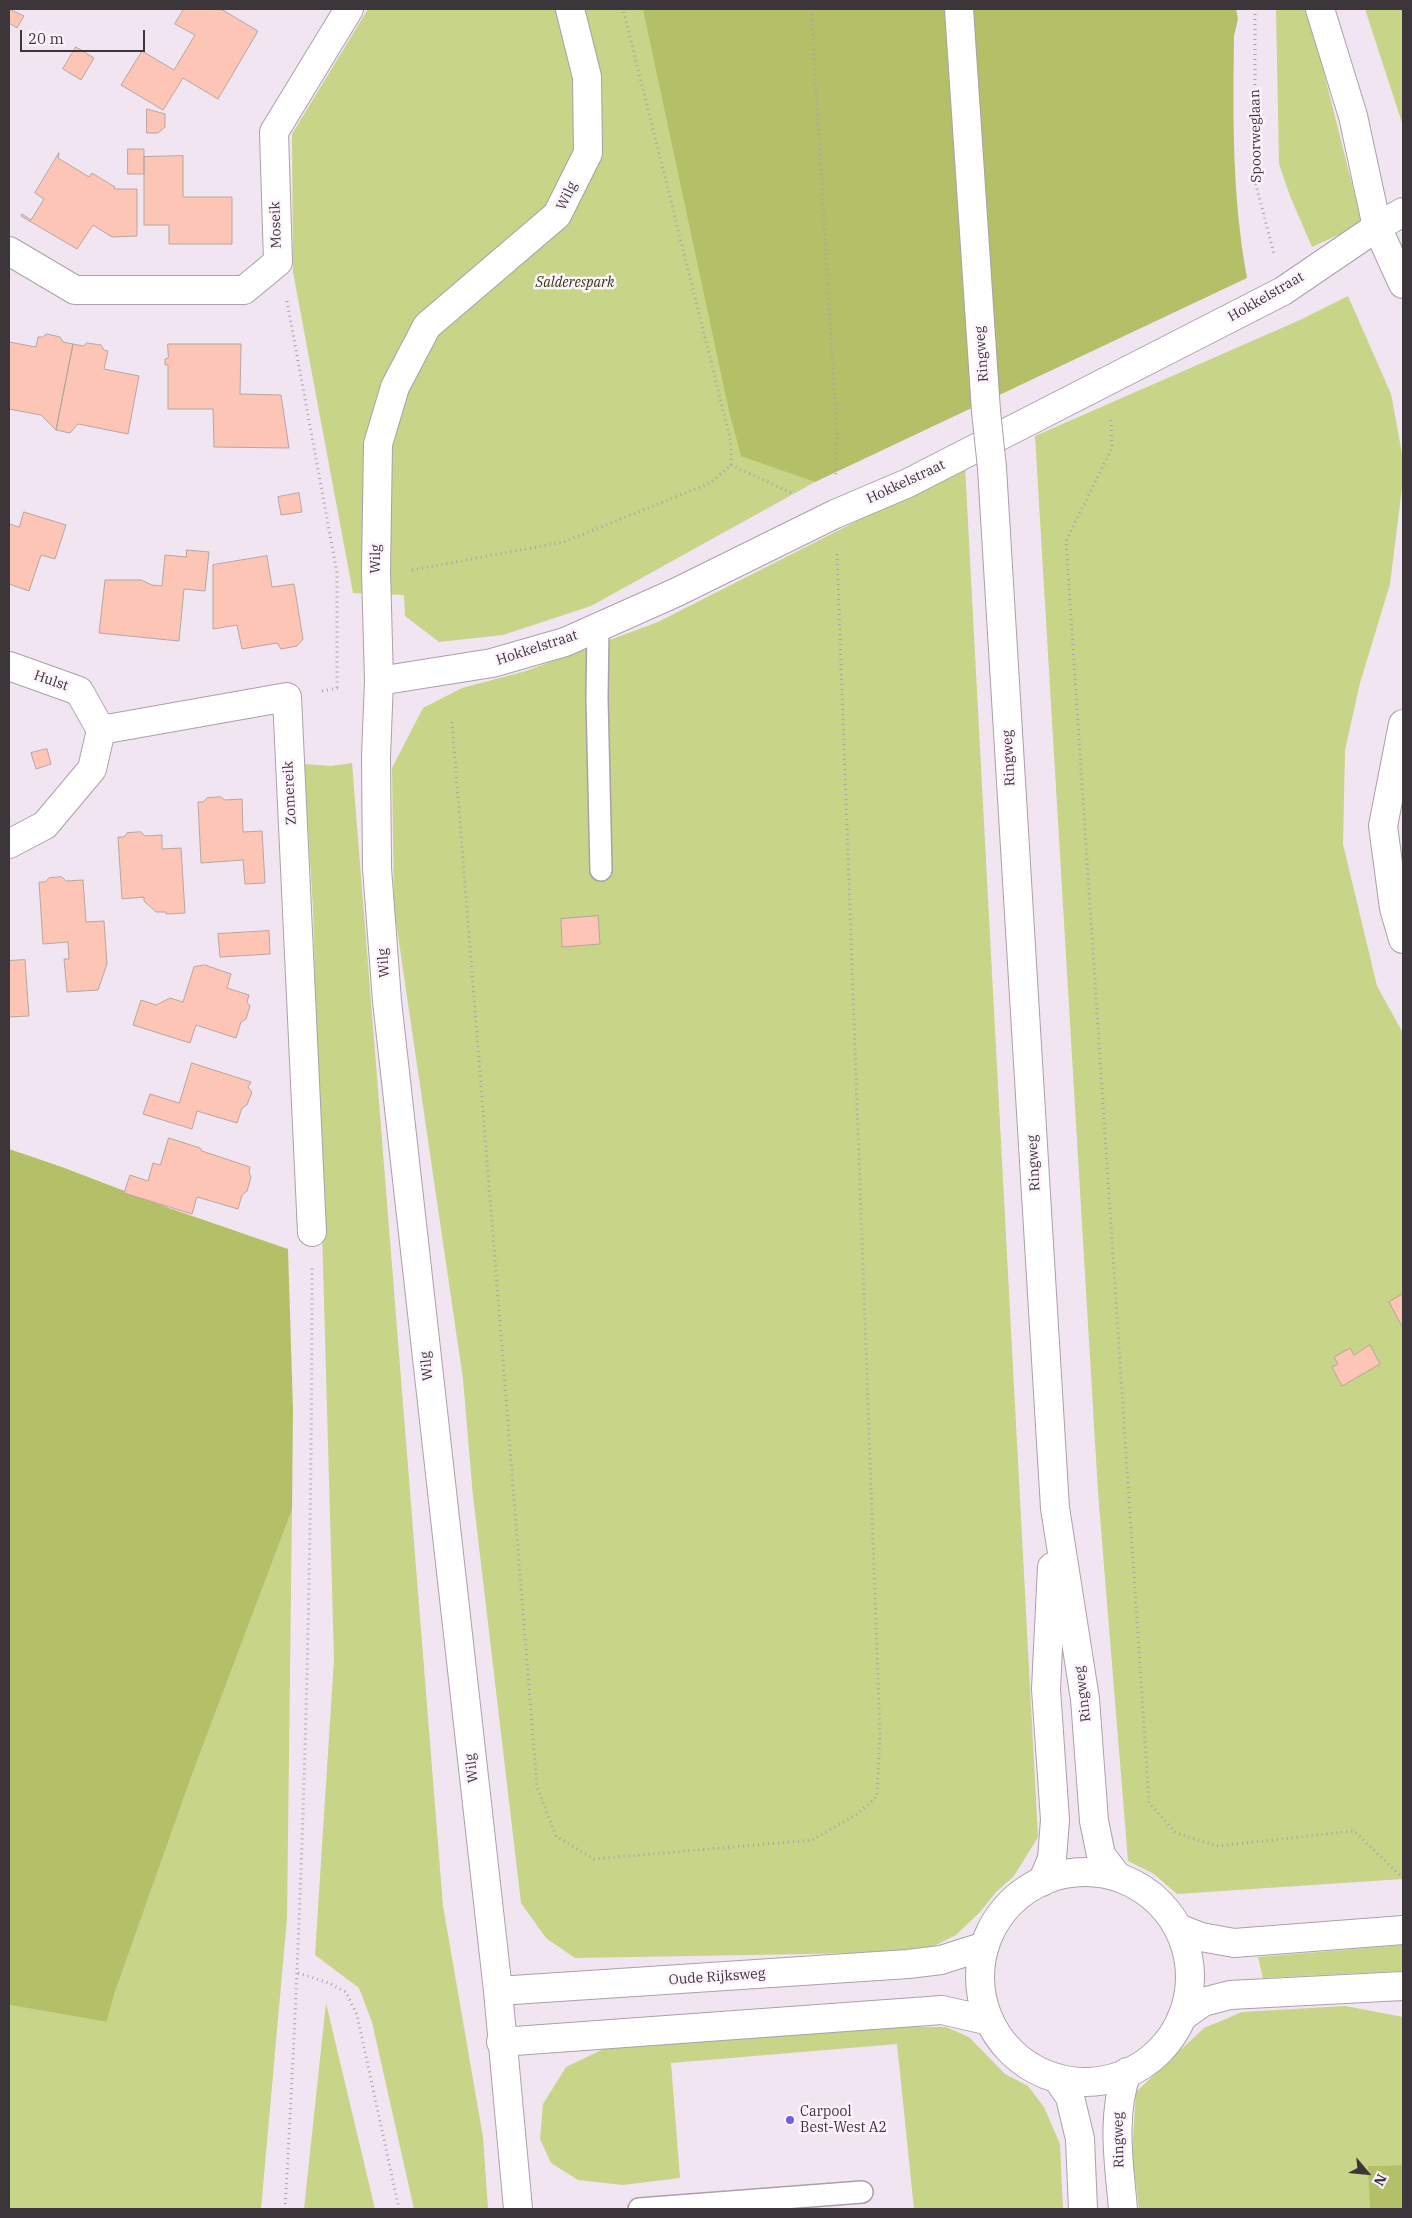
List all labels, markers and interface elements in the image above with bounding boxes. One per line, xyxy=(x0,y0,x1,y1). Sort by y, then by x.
scale bar xyxy=(22,20,148,52)
text: 20 m xyxy=(28,29,64,48)
street label: Spoorweglaan xyxy=(1247,89,1265,183)
street label: Wilg xyxy=(553,179,581,213)
street label: Moseik xyxy=(267,201,285,249)
street label: Hokkelstraat xyxy=(1225,269,1307,325)
park label: Salderespark xyxy=(535,275,615,291)
street label: Ringweg xyxy=(972,325,992,383)
street label: Hokkelstraat xyxy=(864,456,948,508)
street label: Wilg xyxy=(367,544,385,574)
street label: Hokkelstraat xyxy=(494,627,580,669)
street label: Hulst xyxy=(31,667,71,695)
street label: Ringweg xyxy=(999,729,1019,787)
street label: Zomereik xyxy=(280,761,300,825)
street label: Wilg xyxy=(375,948,393,978)
street label: Ringweg xyxy=(1024,1134,1044,1192)
street label: Wilg xyxy=(417,1350,437,1382)
street label: Ringweg xyxy=(1071,1665,1095,1723)
street label: Wilg xyxy=(462,1752,482,1784)
street label: Oude Rijksweg xyxy=(668,1965,766,1989)
place label: Carpool Best-West A2 xyxy=(800,2104,887,2136)
street label: Ringweg xyxy=(1110,2112,1128,2168)
marker: Carpool Best-West A2 xyxy=(784,2114,796,2126)
north arrow xyxy=(1342,2148,1392,2198)
text: N xyxy=(1370,2171,1391,2189)

